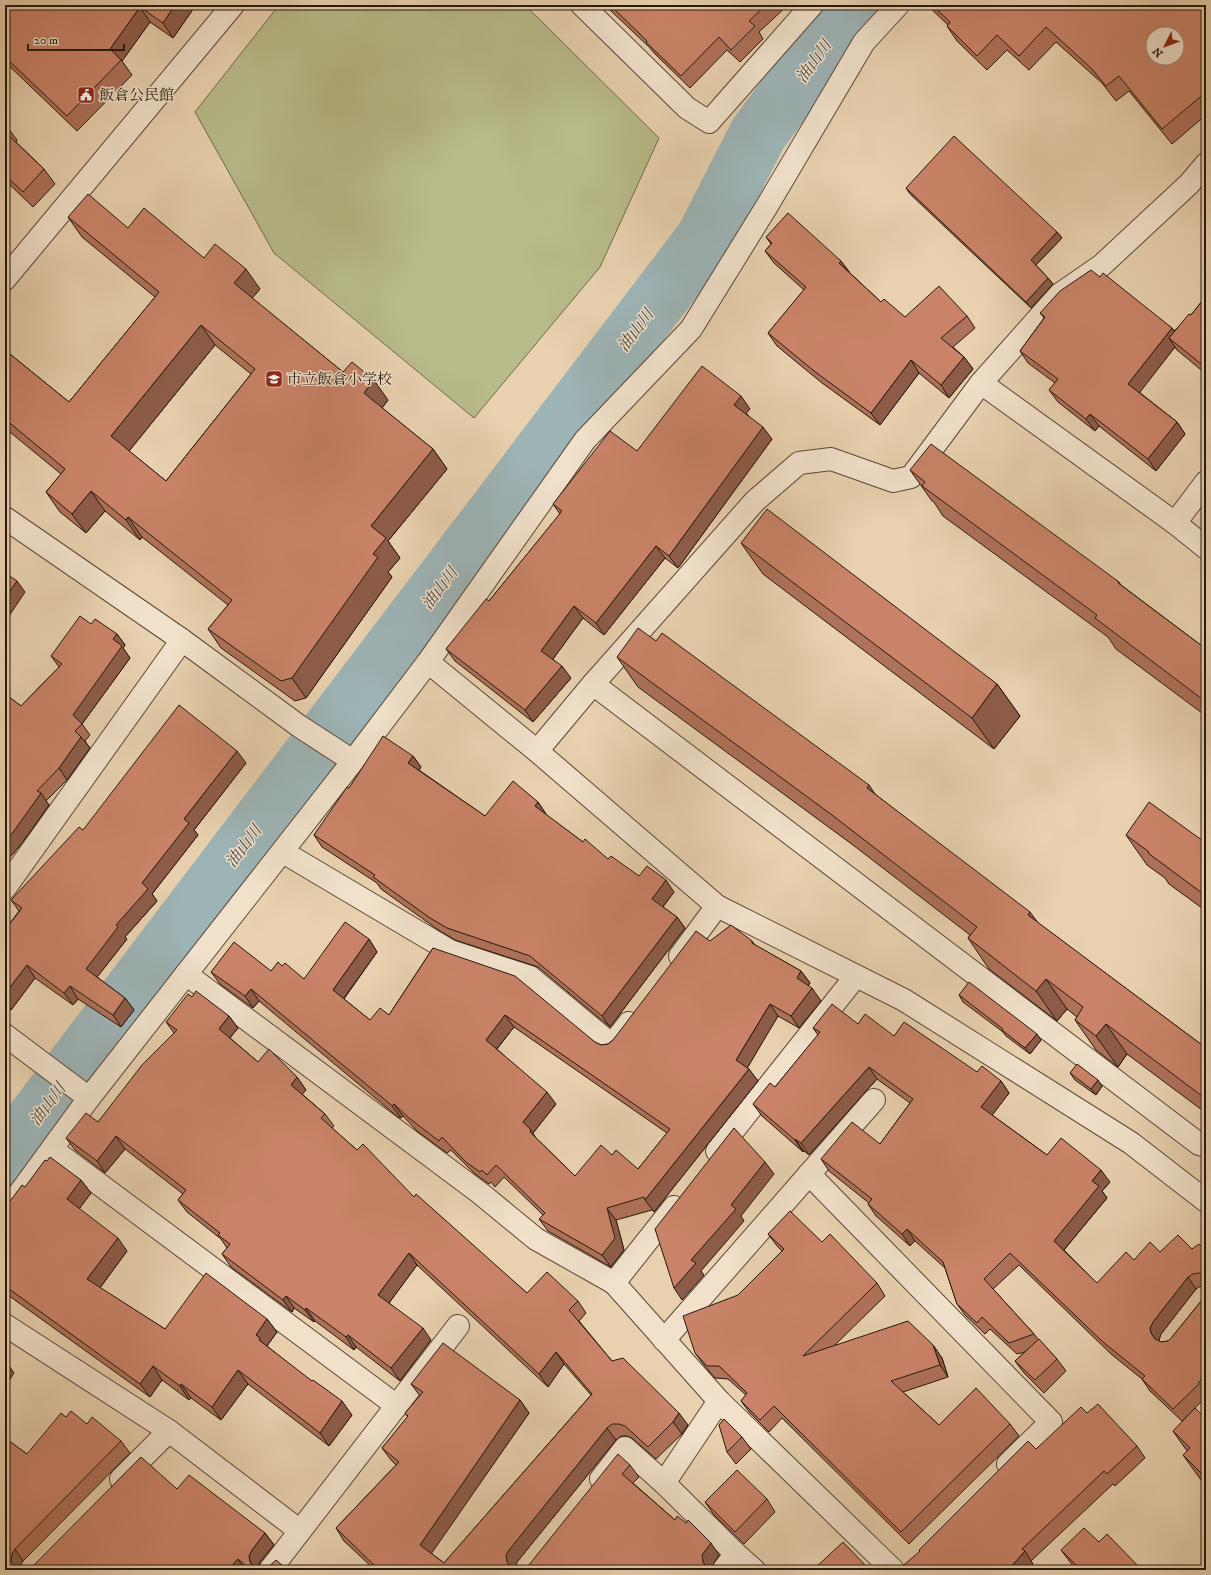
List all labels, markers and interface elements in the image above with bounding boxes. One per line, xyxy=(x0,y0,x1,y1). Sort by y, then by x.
scale bar xyxy=(28,26,124,52)
north arrow xyxy=(1145,26,1185,66)
text: 20 m xyxy=(34,33,58,48)
water label: 油山川 xyxy=(792,35,837,87)
text: N xyxy=(1150,44,1167,60)
public building icon: 飯倉公民館 xyxy=(76,85,96,105)
place label: 飯倉公民館 xyxy=(99,86,174,105)
water label: 油山川 xyxy=(613,304,659,356)
school or university icon: 市立飯倉小学校 xyxy=(264,369,284,389)
place label: 市立飯倉小学校 xyxy=(287,370,392,389)
water label: 油山川 xyxy=(417,562,463,614)
water label: 油山川 xyxy=(221,820,267,872)
water label: 油山川 xyxy=(25,1078,71,1130)

